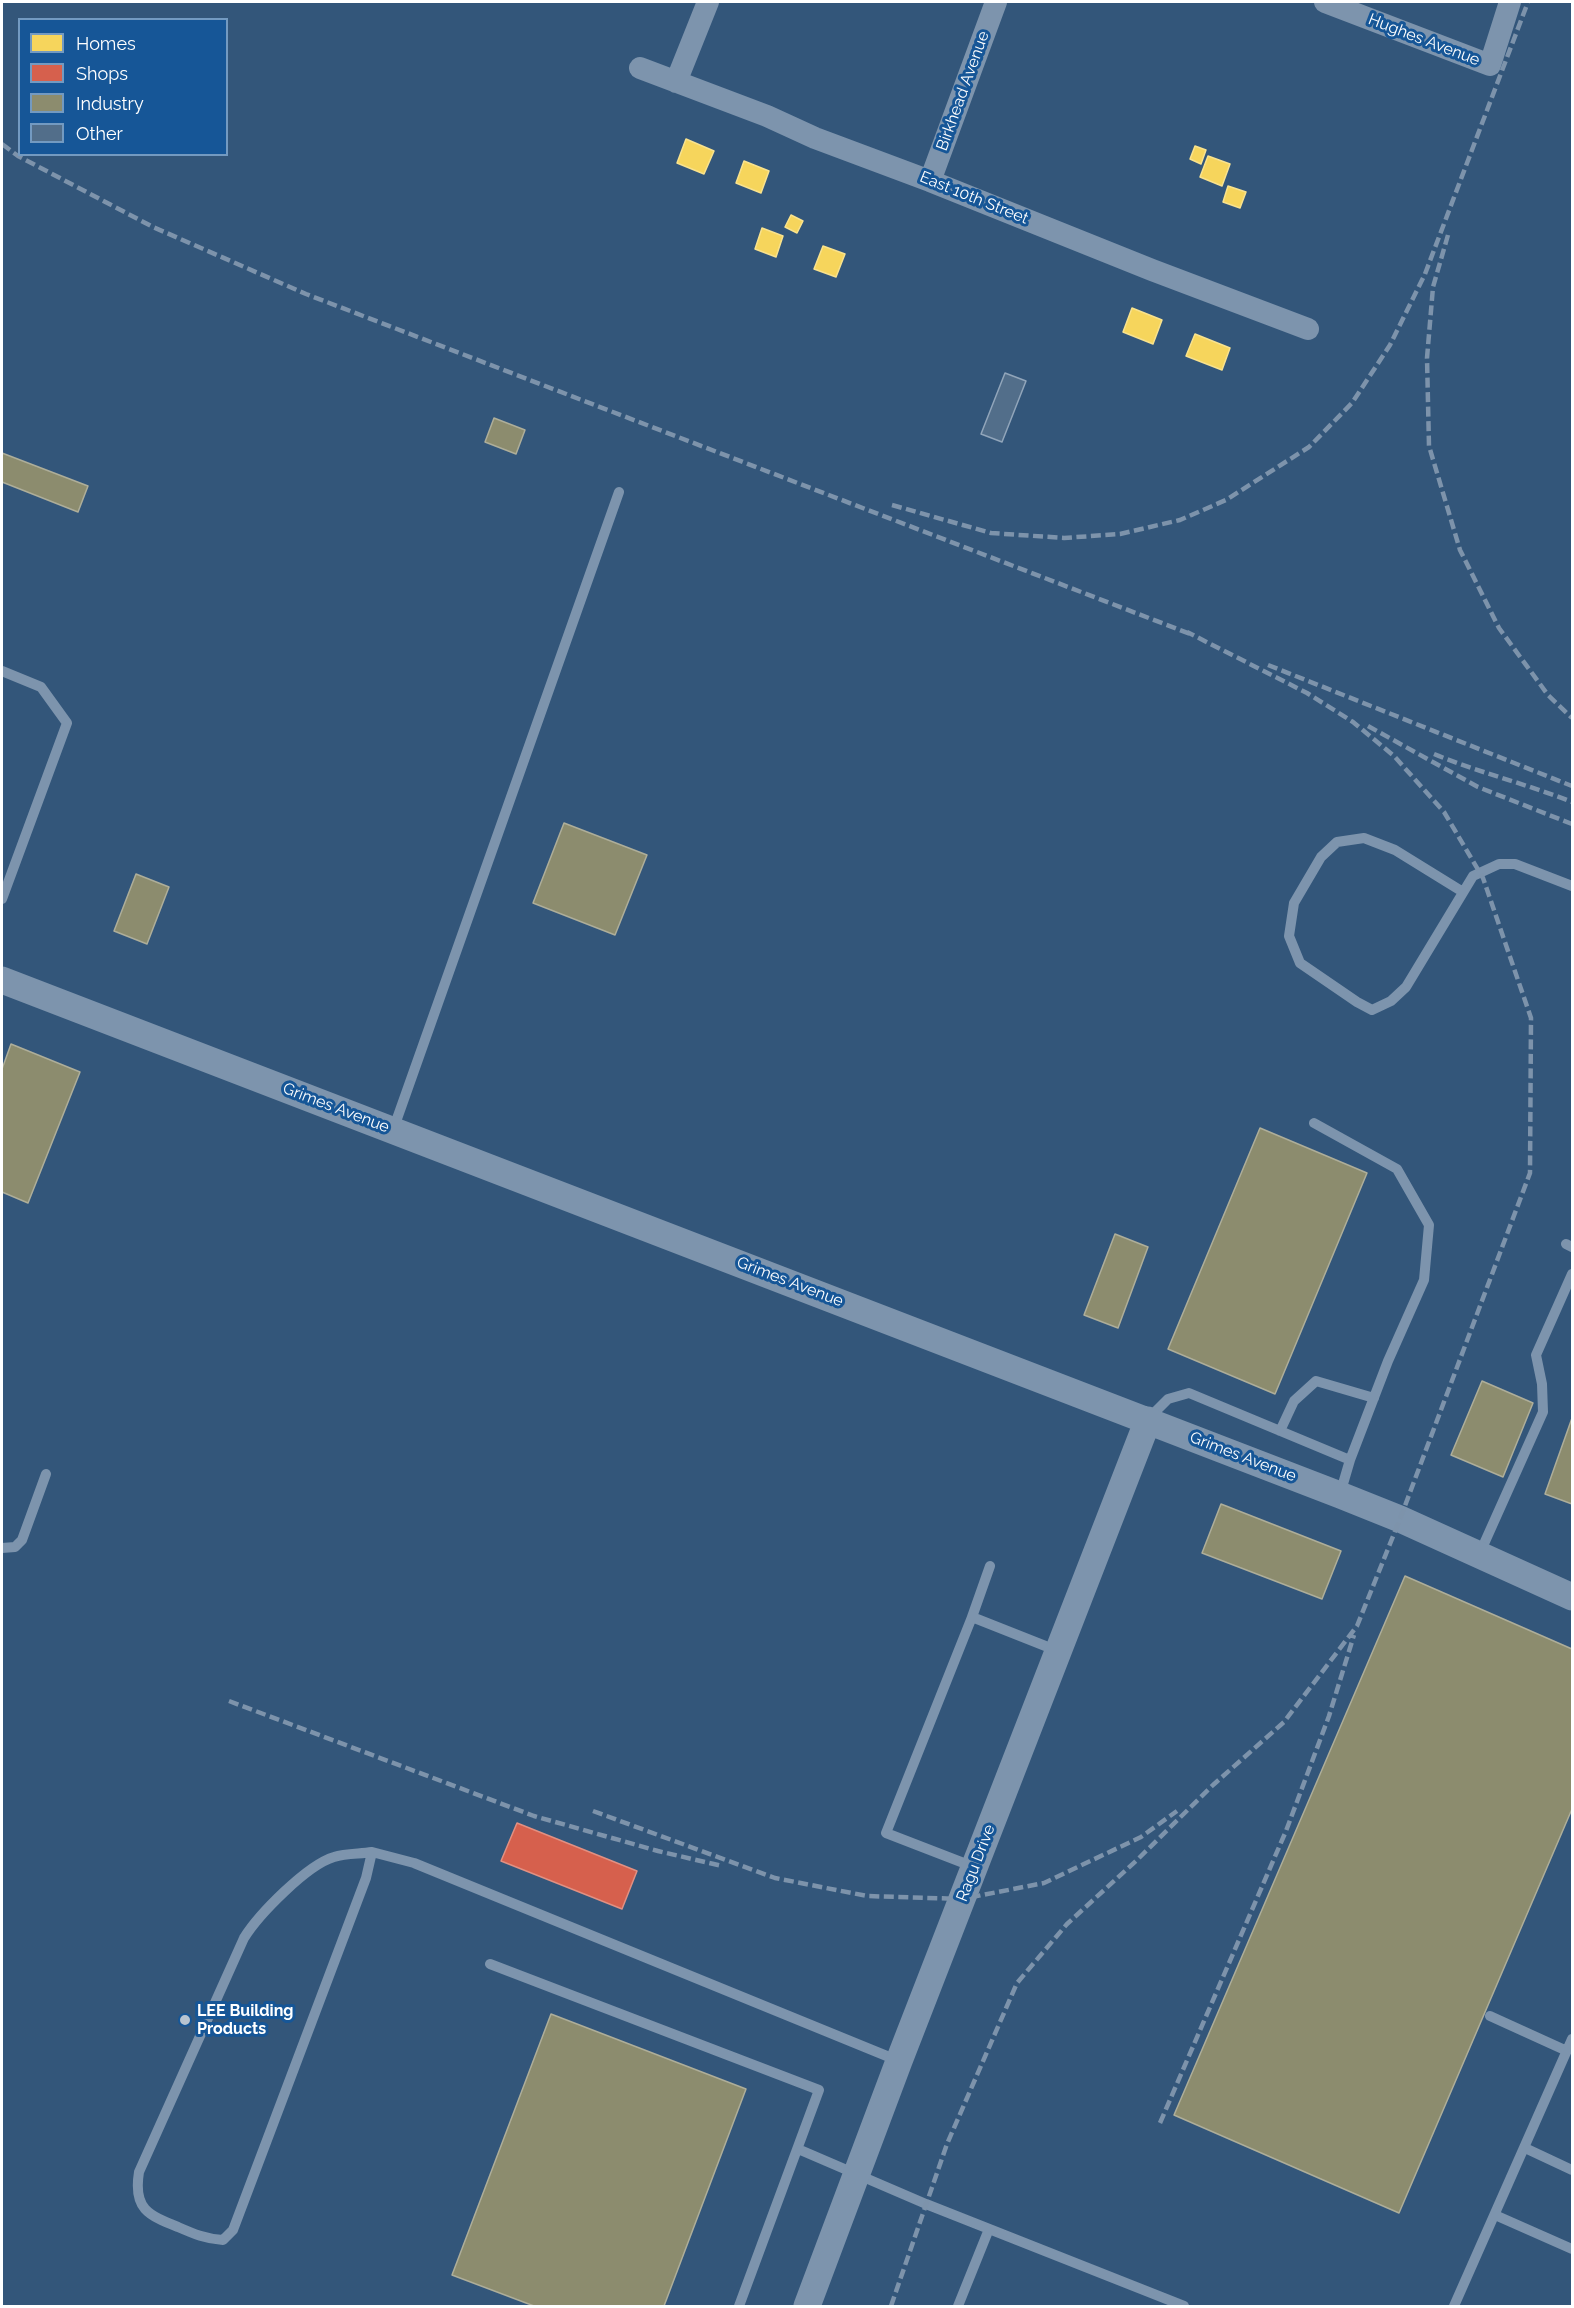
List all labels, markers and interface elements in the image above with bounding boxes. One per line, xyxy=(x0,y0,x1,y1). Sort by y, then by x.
street label: Hughes Avenue xyxy=(1366,10,1482,70)
legend xyxy=(18,18,228,156)
street label: Birkhead Avenue xyxy=(932,29,994,153)
text: Homes xyxy=(76,33,136,54)
text: Shops xyxy=(76,63,128,84)
text: Industry xyxy=(76,93,144,114)
text: Other xyxy=(76,123,123,144)
street label: East 10th Street xyxy=(917,167,1031,229)
street label: Grimes Avenue xyxy=(280,1079,392,1137)
street label: Grimes Avenue xyxy=(734,1253,846,1311)
street label: Grimes Avenue xyxy=(1187,1428,1299,1486)
street label: Ragu Drive xyxy=(953,1822,999,1904)
place label: LEE Building Products xyxy=(197,2001,294,2039)
marker: LEE Building Products xyxy=(178,2013,192,2027)

